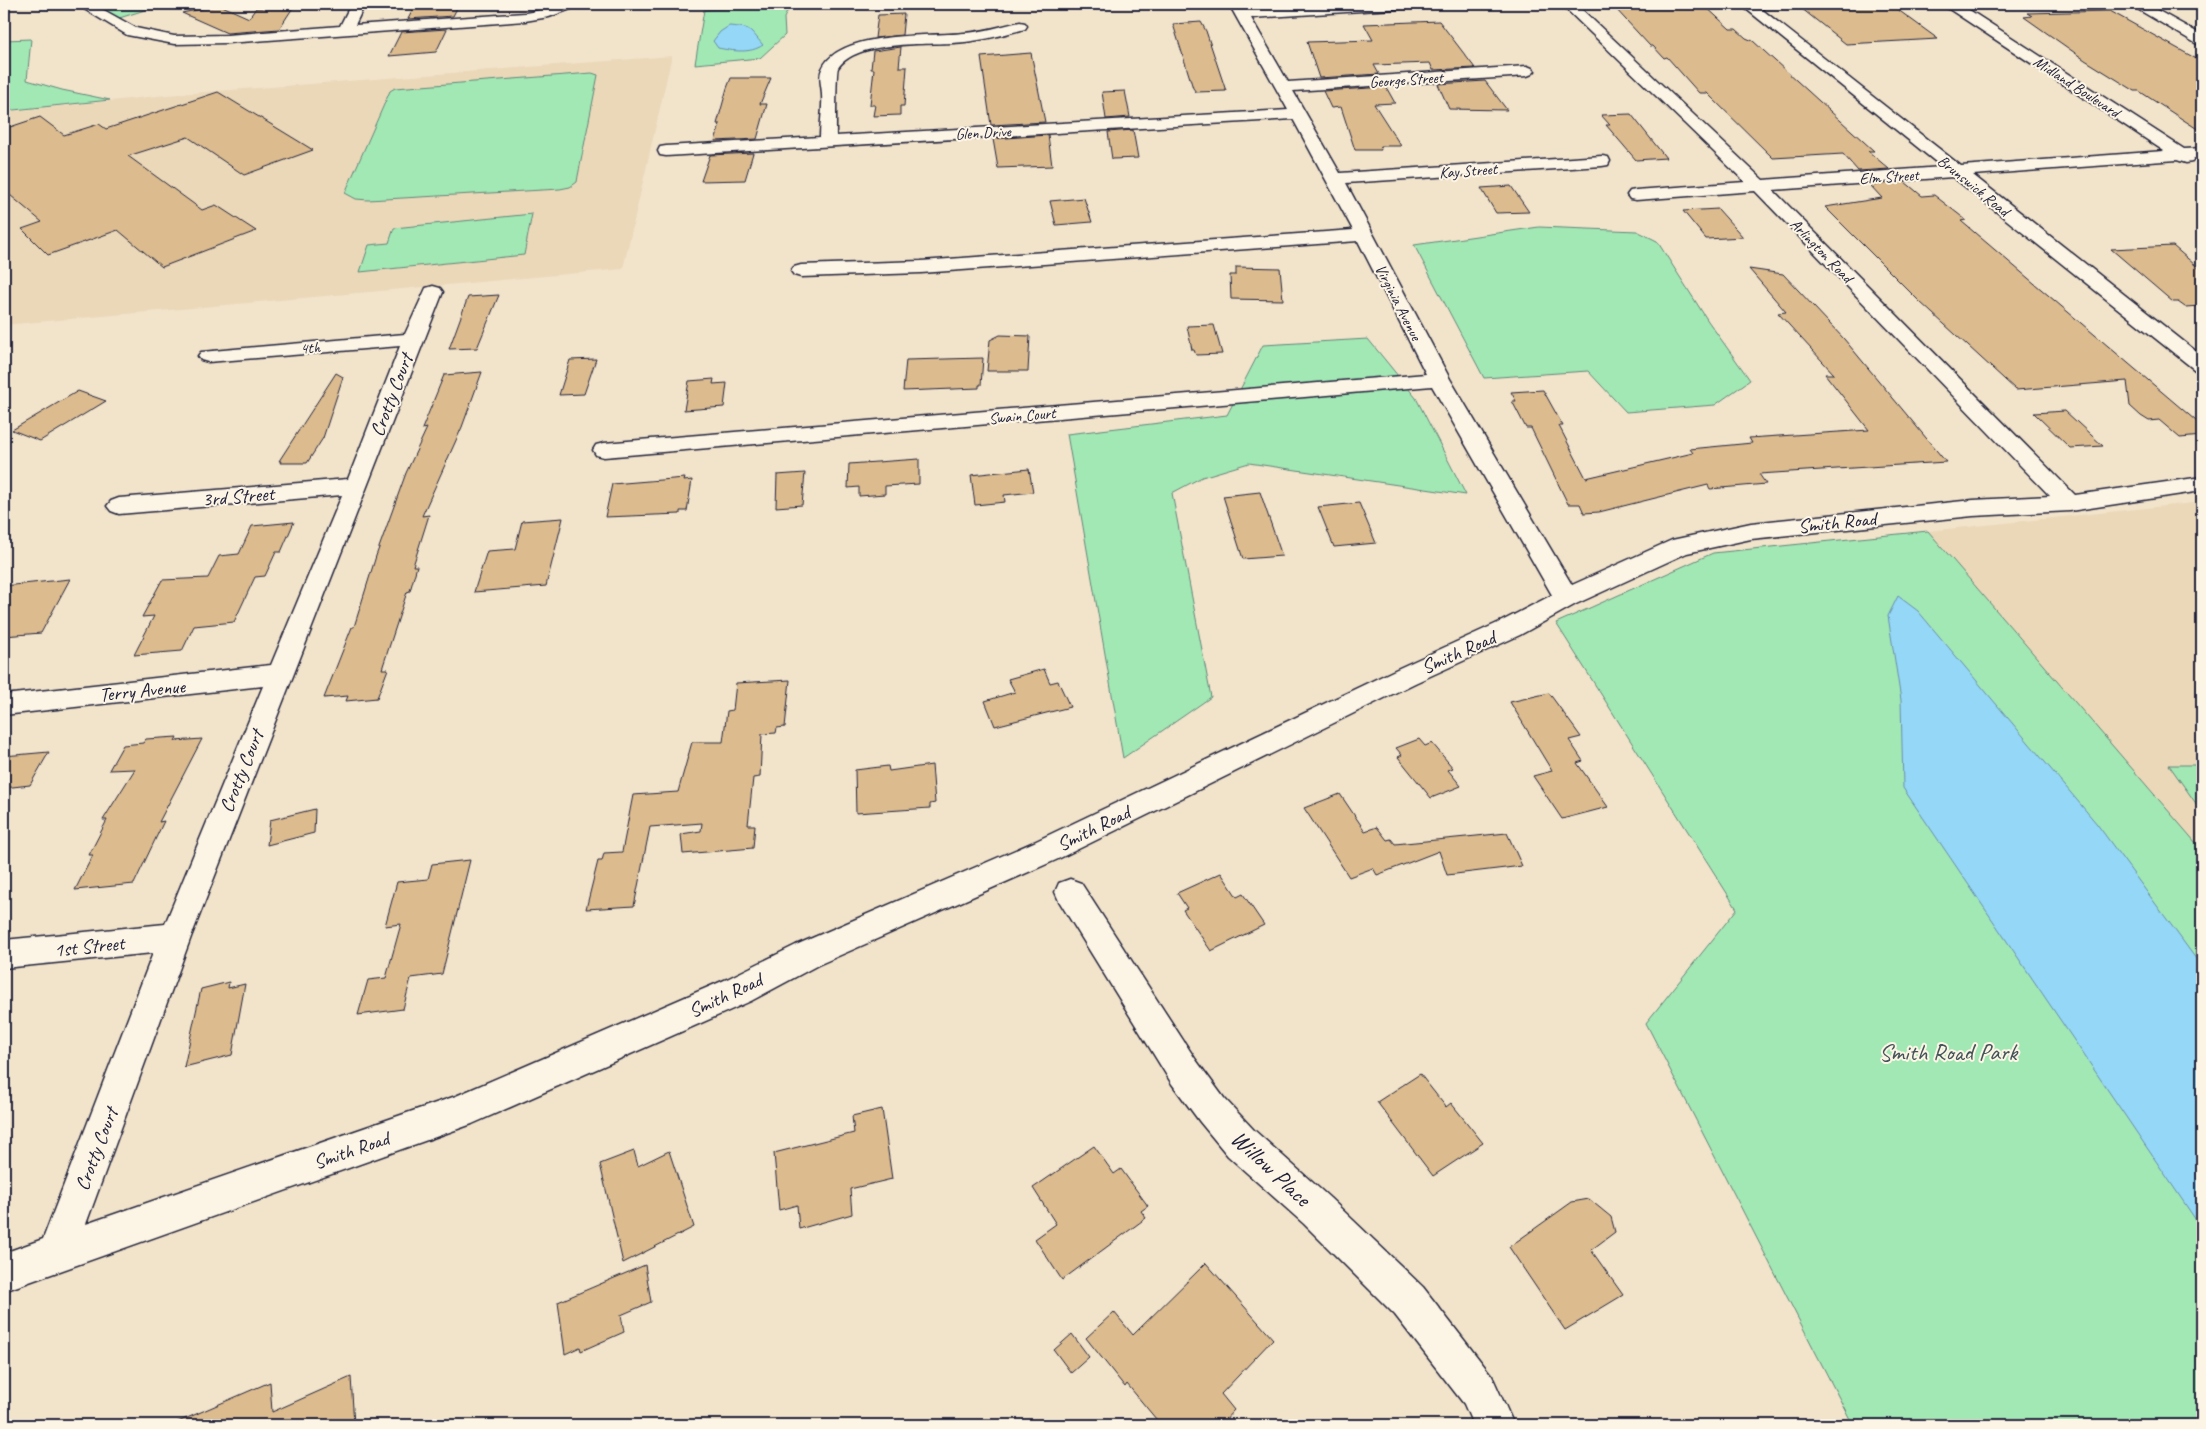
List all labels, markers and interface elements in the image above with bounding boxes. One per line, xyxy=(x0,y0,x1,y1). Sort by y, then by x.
street label: Midland Boulevard xyxy=(2029,51,2126,124)
street label: George Street xyxy=(1369,67,1445,93)
street label: Glen Drive xyxy=(955,121,1013,144)
street label: Brunswick Road xyxy=(1933,151,2015,223)
street label: Kay Street xyxy=(1439,159,1499,183)
street label: Elm Street xyxy=(1859,165,1921,189)
street label: Arlington Road xyxy=(1786,214,1859,289)
street label: Virginia Avenue xyxy=(1370,261,1427,346)
street label: 4th xyxy=(299,337,322,359)
street label: Crotty Court xyxy=(364,347,420,440)
street label: Swain Court xyxy=(988,403,1058,429)
street label: 3rd Street xyxy=(201,481,277,512)
street label: Smith Road xyxy=(1797,506,1880,539)
street label: Smith Road xyxy=(1417,624,1502,680)
street label: Terry Avenue xyxy=(98,673,188,707)
street label: Crotty Court xyxy=(214,723,270,816)
street label: Smith Road xyxy=(1053,799,1137,857)
street label: 1st Street xyxy=(53,930,128,963)
street label: Smith Road xyxy=(684,966,769,1023)
park label: Smith Road Park xyxy=(1879,1037,2019,1067)
street label: Crotty Court xyxy=(69,1101,125,1194)
street label: Willow Place xyxy=(1225,1123,1319,1214)
street label: Smith Road xyxy=(310,1125,395,1175)

